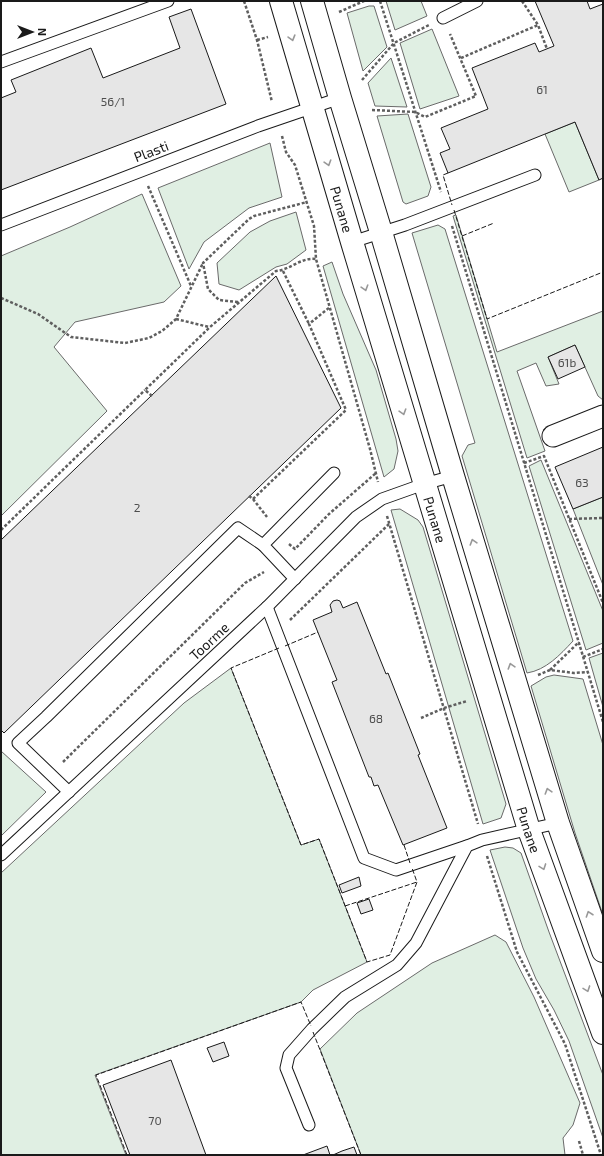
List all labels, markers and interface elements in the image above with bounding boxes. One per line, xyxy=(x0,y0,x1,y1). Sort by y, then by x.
north arrow xyxy=(12,12,52,52)
text: N xyxy=(36,28,49,36)
one-way arrow xyxy=(287,35,296,42)
house number: 61 xyxy=(536,82,548,96)
house number: 56/1 xyxy=(101,94,125,108)
street label: Plasti xyxy=(131,137,171,165)
one-way arrow xyxy=(323,160,332,167)
street label: Punane xyxy=(327,184,357,234)
one-way arrow xyxy=(360,284,369,291)
house number: 61b xyxy=(558,355,576,369)
one-way arrow xyxy=(398,409,407,416)
house number: 63 xyxy=(575,475,589,489)
street label: Punane xyxy=(421,494,451,545)
house number: 2 xyxy=(134,500,141,514)
one-way arrow xyxy=(469,539,478,546)
street label: Toorme xyxy=(186,618,232,664)
one-way arrow xyxy=(507,663,516,670)
house number: 68 xyxy=(369,711,383,725)
one-way arrow xyxy=(544,788,553,795)
street label: Punane xyxy=(514,804,545,855)
one-way arrow xyxy=(538,863,546,870)
one-way arrow xyxy=(585,911,594,918)
one-way arrow xyxy=(582,985,590,992)
house number: 70 xyxy=(148,1113,162,1127)

